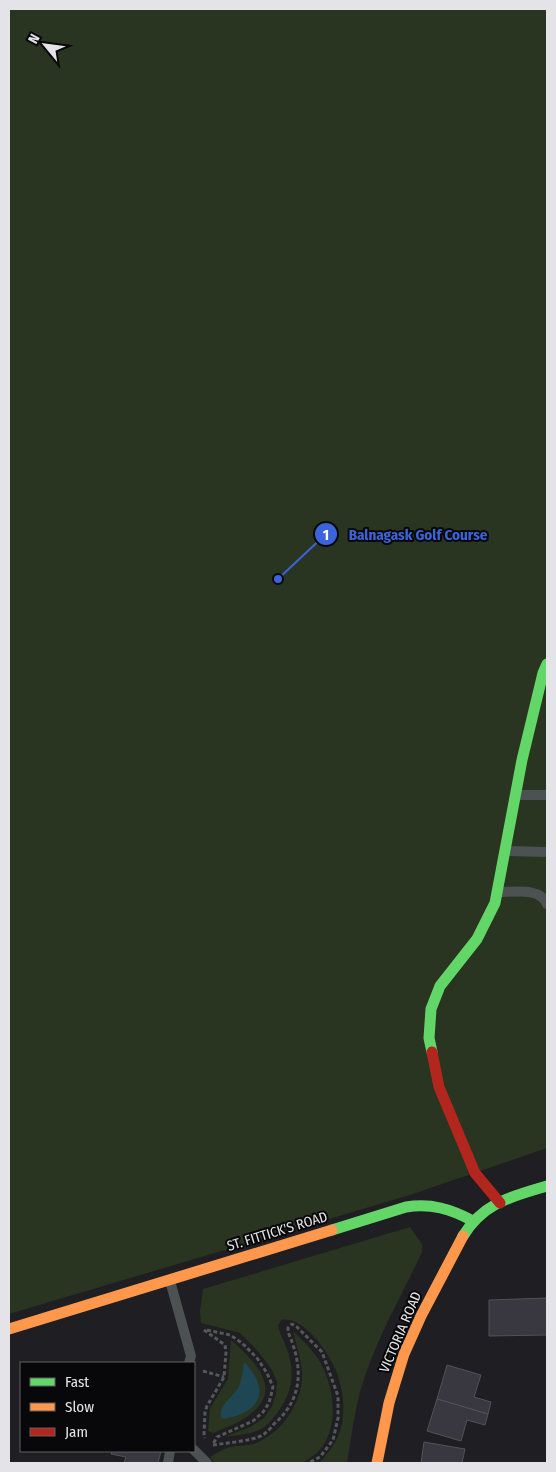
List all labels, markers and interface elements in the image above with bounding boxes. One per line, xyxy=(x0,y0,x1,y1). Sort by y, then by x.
north arrow xyxy=(20,20,70,70)
text: N xyxy=(25,31,44,47)
callout: Balnagask Golf Course xyxy=(314,519,498,549)
text: 1 xyxy=(323,526,329,544)
text: Balnagask Golf Course xyxy=(349,526,488,544)
street label: ST. FITTICK'S ROAD xyxy=(225,1208,329,1255)
street label: VICTORIA ROAD xyxy=(376,1289,425,1375)
legend xyxy=(20,1362,195,1452)
text: Fast xyxy=(65,1373,89,1391)
text: Slow xyxy=(65,1398,94,1416)
text: Jam xyxy=(65,1423,88,1441)

